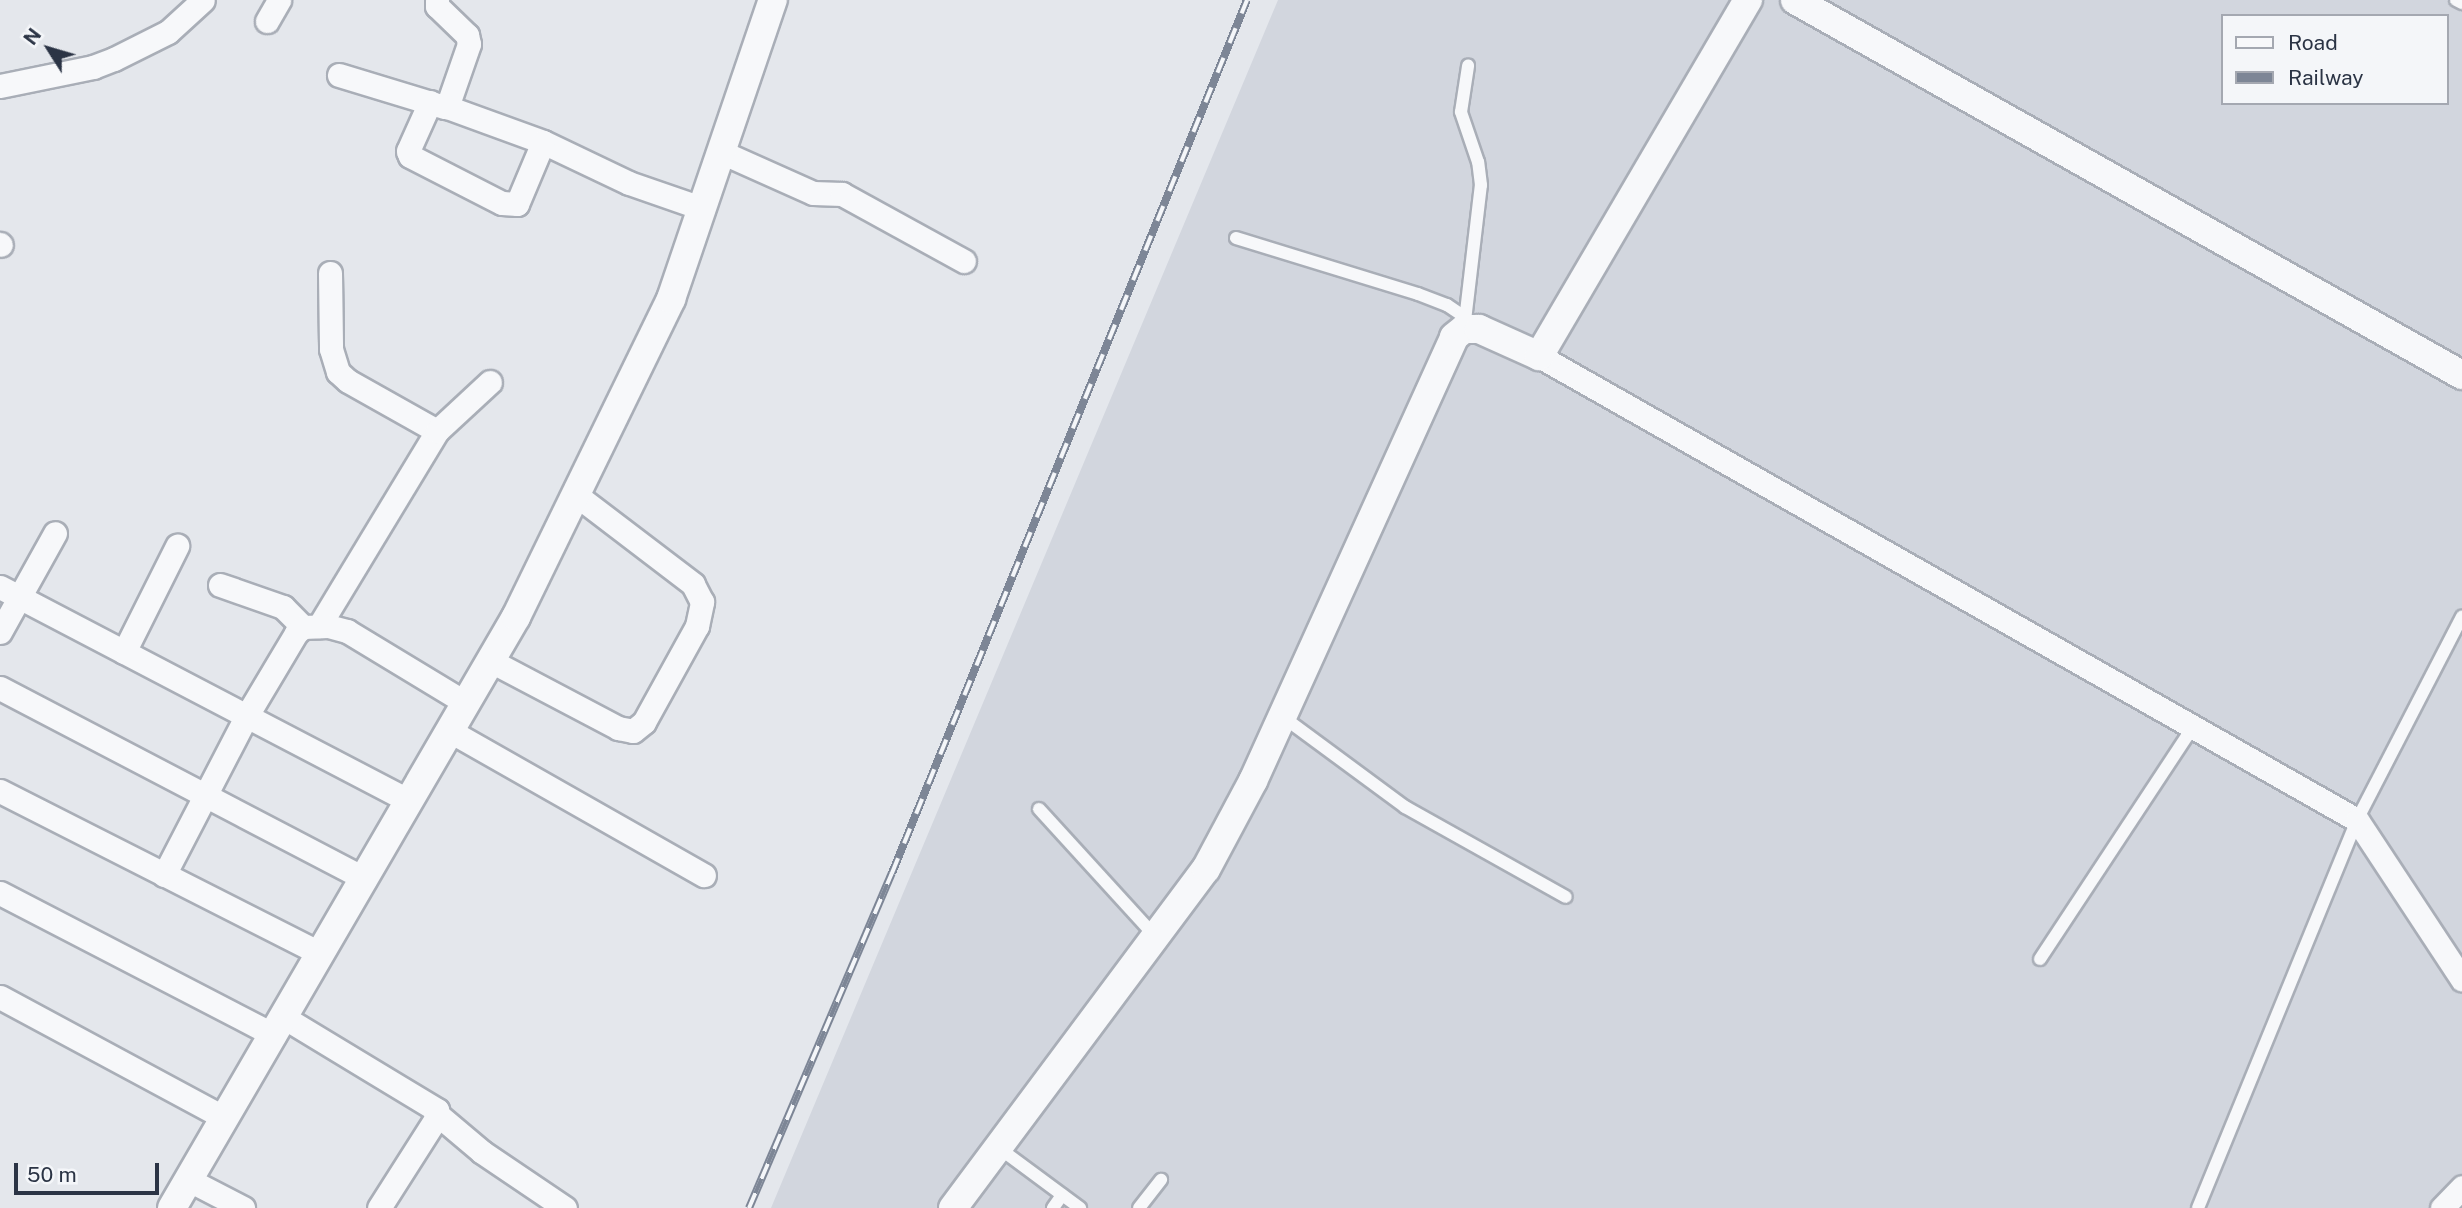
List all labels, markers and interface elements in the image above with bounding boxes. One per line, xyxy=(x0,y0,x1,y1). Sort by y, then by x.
north arrow xyxy=(14,14,84,84)
legend xyxy=(2220,14,2448,105)
text: N xyxy=(19,24,45,49)
text: Road xyxy=(2288,30,2338,55)
text: Railway xyxy=(2288,65,2364,90)
scale bar xyxy=(18,1148,163,1192)
text: 50 m xyxy=(27,1162,77,1187)

